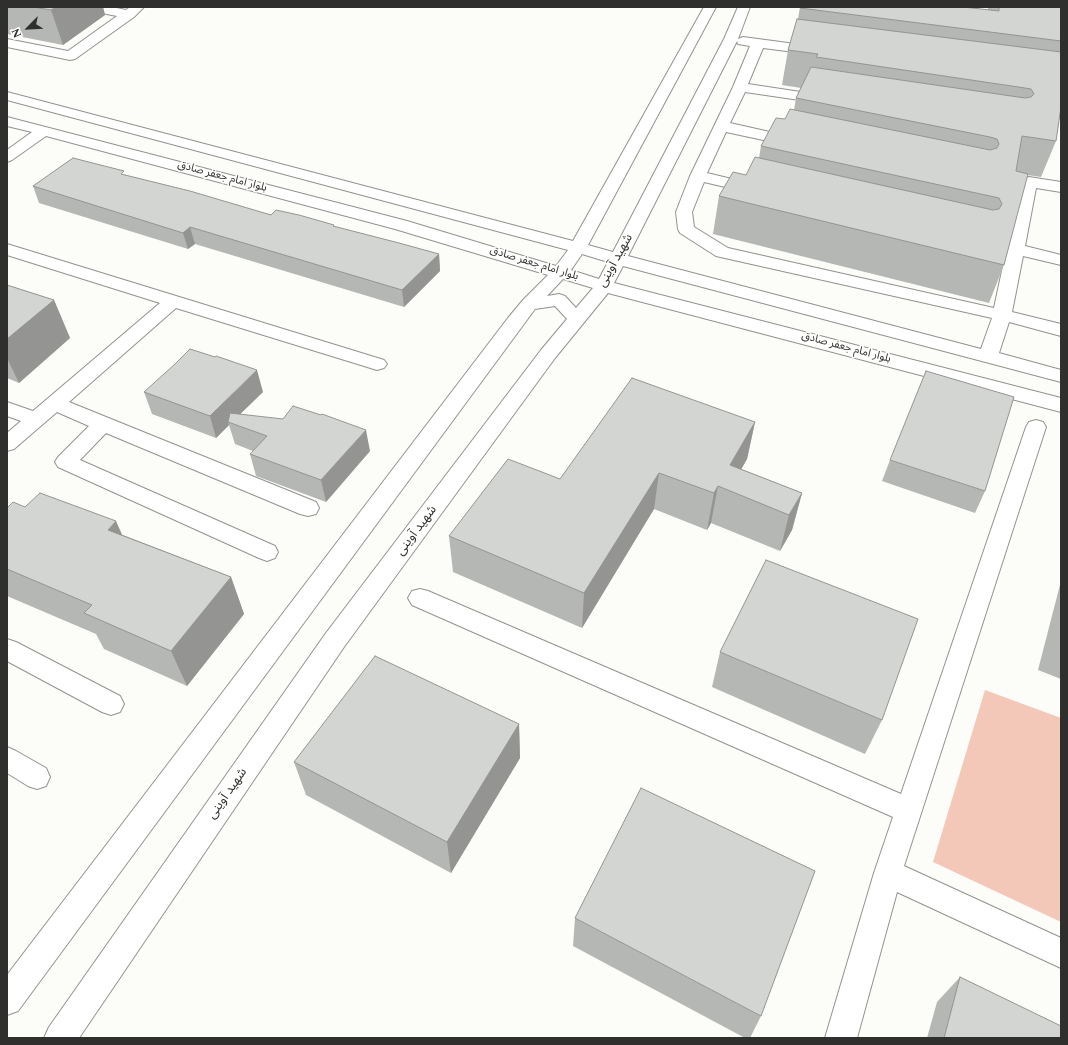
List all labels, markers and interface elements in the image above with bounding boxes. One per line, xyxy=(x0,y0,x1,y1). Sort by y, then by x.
north arrow xyxy=(8,8,48,48)
text: N xyxy=(7,26,26,41)
street label: بلوار امام جعفر صادق xyxy=(176,159,268,195)
street label: شهید آوینی xyxy=(595,232,637,290)
street label: بلوار امام جعفر صادق xyxy=(488,244,580,284)
street label: بلوار امام جعفر صادق xyxy=(800,330,892,366)
street label: شهید آوینی xyxy=(393,503,441,559)
street label: شهید آوینی xyxy=(205,766,251,822)

